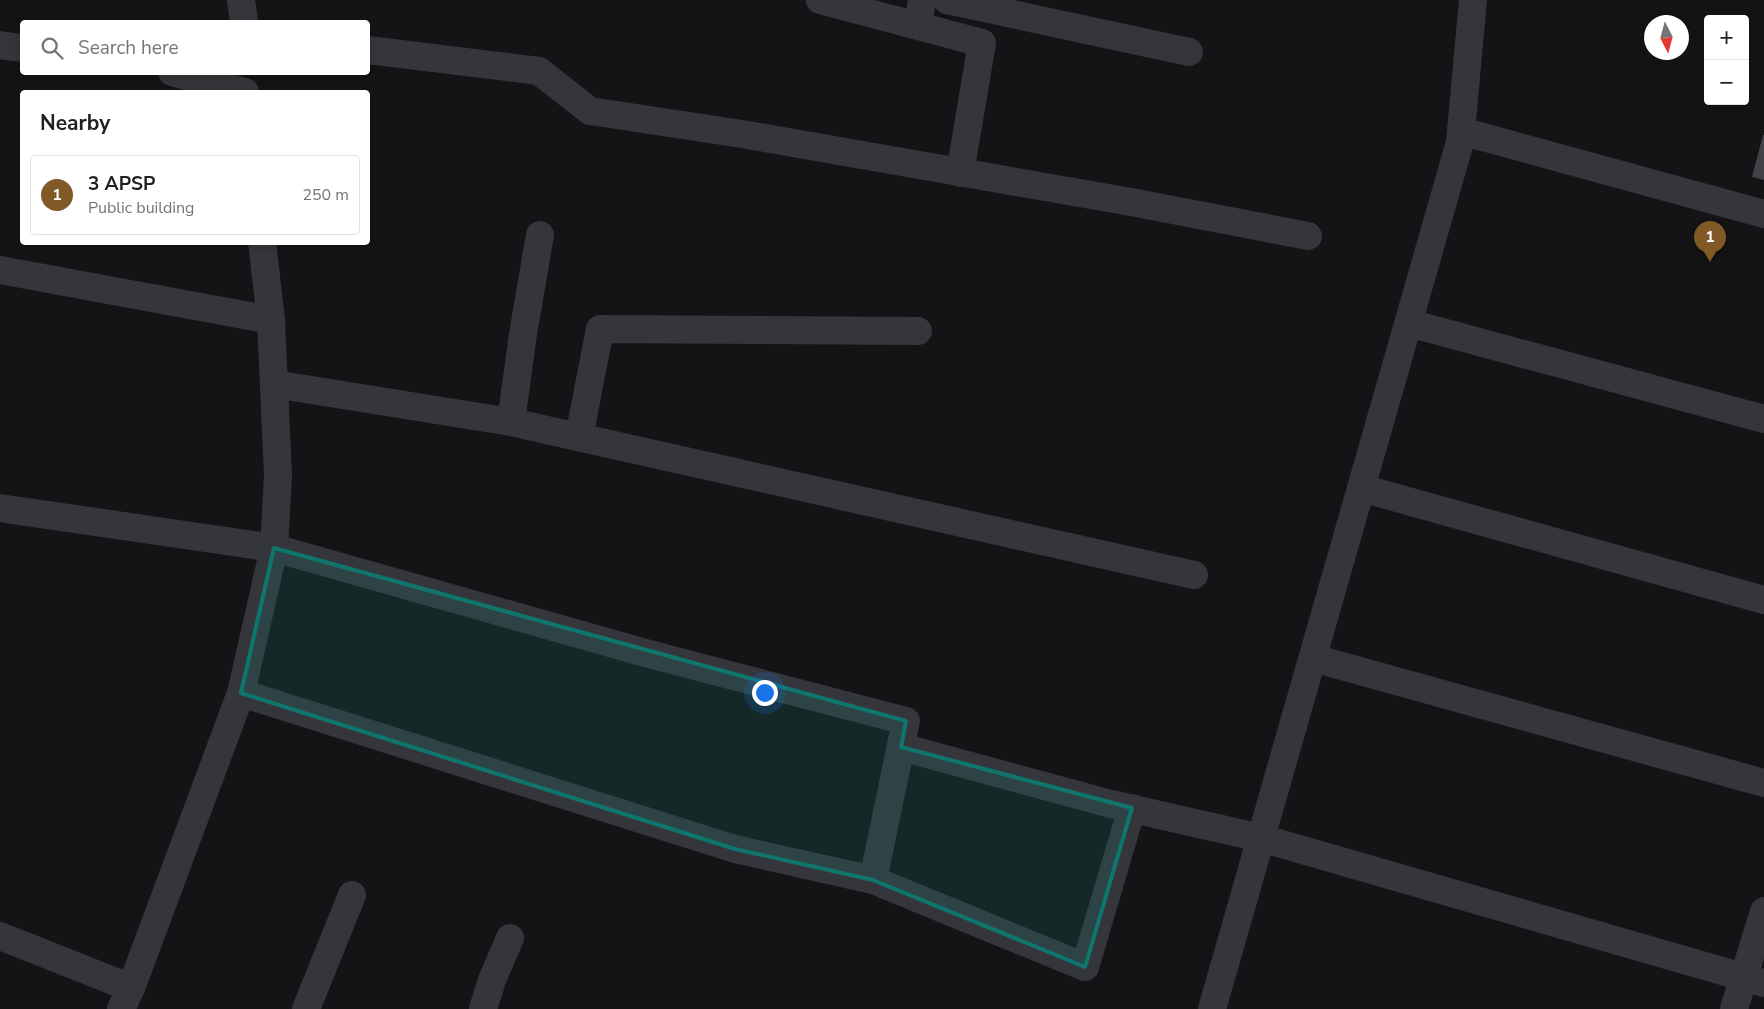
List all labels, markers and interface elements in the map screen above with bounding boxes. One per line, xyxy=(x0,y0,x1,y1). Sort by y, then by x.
north arrow xyxy=(1644,15,1689,60)
map controls xyxy=(1704,15,1749,105)
button: + xyxy=(1704,15,1749,60)
search box xyxy=(20,20,370,75)
icon: search xyxy=(38,34,66,62)
text: Search here xyxy=(78,35,179,61)
button: − xyxy=(1704,60,1749,105)
text: Nearby xyxy=(40,109,110,137)
text: 3 APSP xyxy=(88,171,155,197)
text: 1 xyxy=(52,184,62,206)
text: 250 m xyxy=(302,184,349,206)
text: Public building xyxy=(88,197,194,219)
pin: 1 xyxy=(1694,221,1726,262)
your location xyxy=(752,680,778,706)

